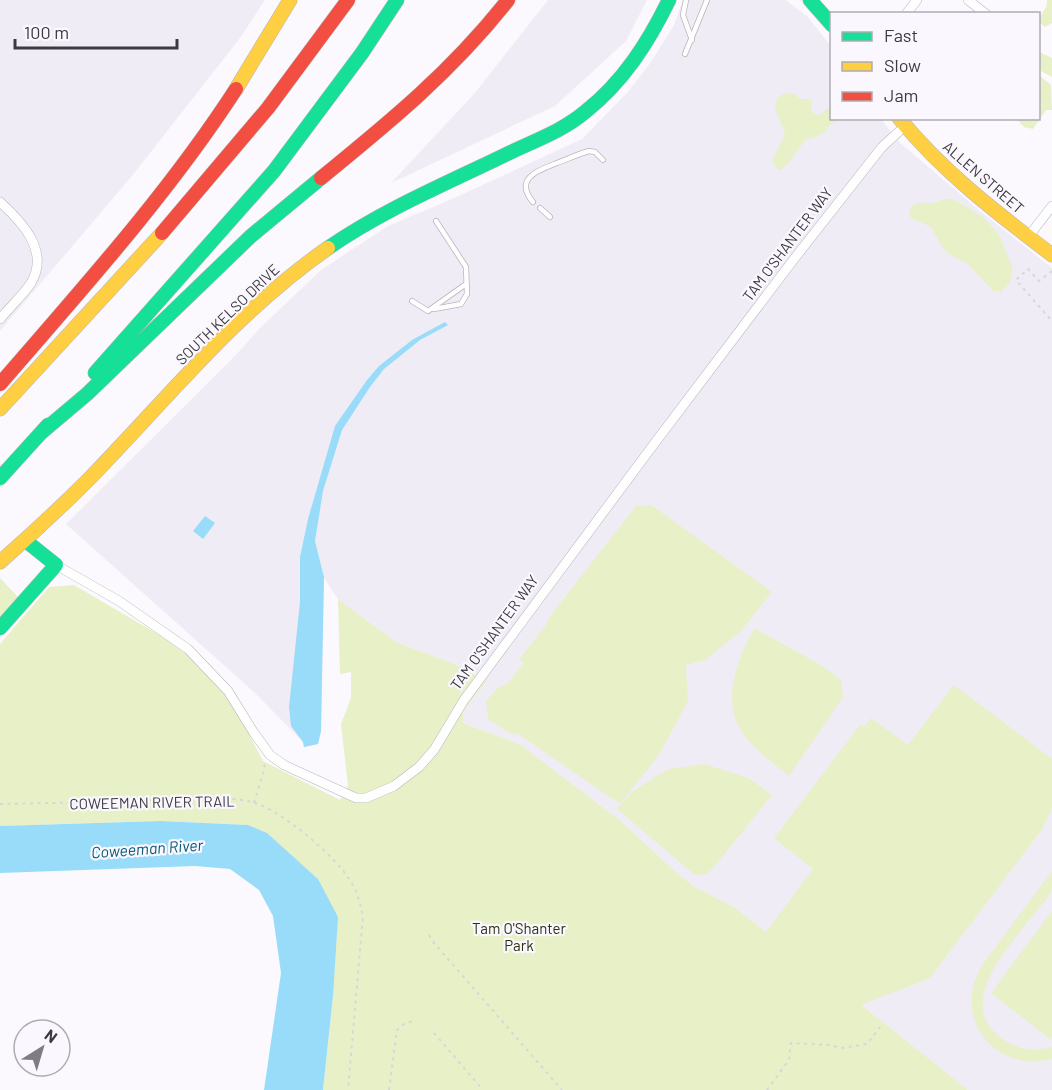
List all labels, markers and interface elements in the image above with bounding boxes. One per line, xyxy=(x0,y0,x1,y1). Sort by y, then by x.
scale bar xyxy=(15,12,177,50)
legend xyxy=(830,12,1040,120)
text: 100 m xyxy=(24,21,69,43)
text: Fast xyxy=(884,24,918,46)
text: Slow xyxy=(884,54,921,76)
text: Jam xyxy=(884,84,918,106)
street label: ALLEN STREET xyxy=(940,137,1028,217)
street label: TAM O'SHANTER WAY xyxy=(738,184,836,304)
street label: SOUTH KELSO DRIVE xyxy=(171,260,283,368)
street label: TAM O'SHANTER WAY xyxy=(446,571,542,693)
street label: COWEEMAN RIVER TRAIL xyxy=(69,792,235,812)
water label: Coweeman River xyxy=(90,835,205,861)
park label: Tam O'Shanter Park xyxy=(472,919,567,954)
north arrow xyxy=(12,1018,72,1078)
text: N xyxy=(41,1025,61,1046)

